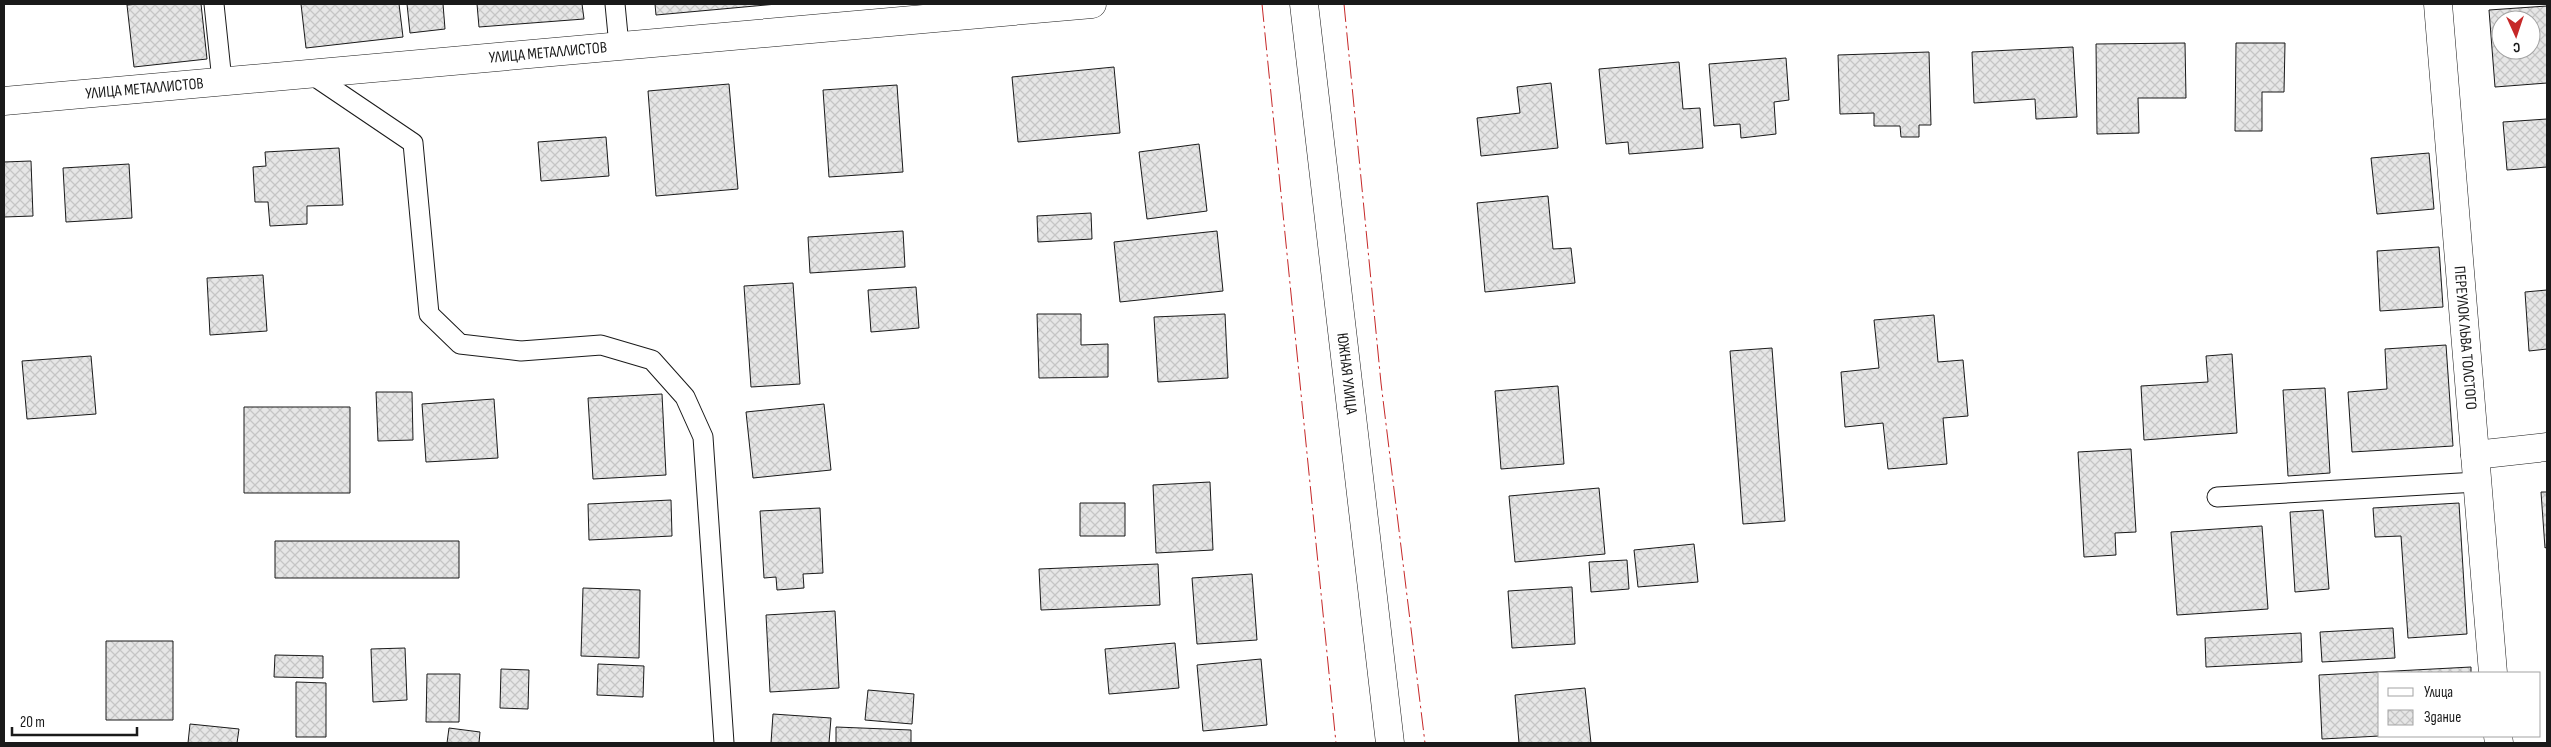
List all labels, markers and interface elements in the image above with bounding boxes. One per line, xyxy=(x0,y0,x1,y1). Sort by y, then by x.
north arrow xyxy=(2491,10,2541,60)
street label: УЛИЦА МЕТАЛЛИСТОВ xyxy=(488,38,608,67)
text: С xyxy=(2513,39,2521,56)
street label: УЛИЦА МЕТАЛЛИСТОВ xyxy=(85,74,204,103)
street label: ПЕРЕУЛОК ЛЬВА ТОЛСТОГО xyxy=(2450,265,2481,411)
street label: ЮЖНАЯ УЛИЦА xyxy=(1333,332,1361,415)
legend xyxy=(2378,672,2541,737)
text: Улица xyxy=(2424,683,2453,702)
scale bar xyxy=(12,704,138,736)
text: Здание xyxy=(2424,708,2461,727)
text: 20 m xyxy=(20,713,45,732)

